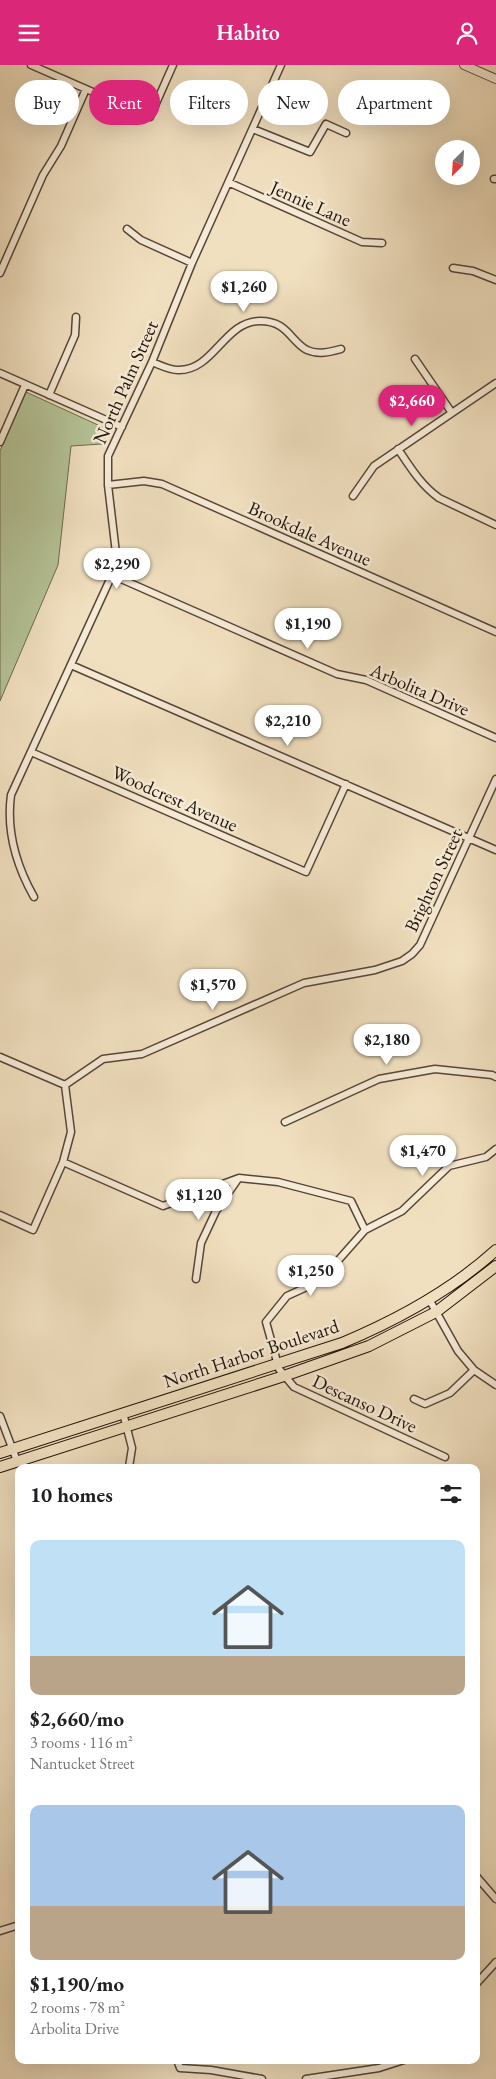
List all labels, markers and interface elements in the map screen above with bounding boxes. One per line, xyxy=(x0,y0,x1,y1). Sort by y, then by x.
text: Habito xyxy=(216,18,280,47)
icon: menu xyxy=(15,19,43,47)
icon: person xyxy=(453,19,481,47)
chip: Buy xyxy=(15,80,79,125)
chip: Rent xyxy=(89,80,160,125)
chip: Filters xyxy=(170,80,248,125)
chip: New xyxy=(258,80,328,125)
chip: Apartment xyxy=(338,80,450,125)
north arrow xyxy=(435,140,480,185)
map controls xyxy=(435,140,480,185)
street label: Jennie Lane xyxy=(265,174,355,232)
pin: $1,260 xyxy=(203,271,285,313)
text: $1,260 xyxy=(221,276,267,297)
street label: North Palm Street xyxy=(87,317,164,448)
pin: $2,660 xyxy=(371,385,453,427)
text: $2,660 xyxy=(389,390,435,411)
street label: Brookdale Avenue xyxy=(244,495,375,572)
pin: $2,290 xyxy=(76,547,158,590)
text: $2,290 xyxy=(94,553,140,574)
pin: $1,190 xyxy=(267,607,349,650)
text: $1,190 xyxy=(285,613,331,634)
street label: Arbolita Drive xyxy=(365,657,473,722)
pin: $2,210 xyxy=(247,705,329,747)
text: $2,210 xyxy=(265,710,311,731)
street label: Woodcrest Avenue xyxy=(108,759,242,837)
street label: Brighton Street xyxy=(399,825,468,936)
pin: $1,570 xyxy=(172,969,254,1011)
text: $1,570 xyxy=(190,974,236,995)
pin: $2,180 xyxy=(346,1023,428,1066)
text: $2,180 xyxy=(364,1029,410,1050)
pin: $1,470 xyxy=(382,1135,464,1177)
text: $1,470 xyxy=(400,1140,446,1161)
pin: $1,120 xyxy=(158,1179,240,1221)
text: $1,120 xyxy=(176,1184,222,1205)
pin: $1,250 xyxy=(270,1255,352,1297)
text: $1,250 xyxy=(288,1260,334,1281)
street label: North Harbor Boulevard xyxy=(160,1313,342,1394)
street label: Descanso Drive xyxy=(308,1368,421,1439)
icon: filters xyxy=(437,1480,465,1508)
text: 10 homes xyxy=(30,1481,113,1508)
icon: home xyxy=(203,1572,293,1662)
text: $2,660/mo xyxy=(30,1705,124,1732)
text: 3 rooms · 116 m² xyxy=(30,1732,133,1753)
text: Nantucket Street xyxy=(30,1753,135,1774)
icon: home xyxy=(203,1837,293,1927)
text: $1,190/mo xyxy=(30,1970,124,1997)
text: 2 rooms · 78 m² xyxy=(30,1997,125,2018)
text: Arbolita Drive xyxy=(30,2018,119,2039)

